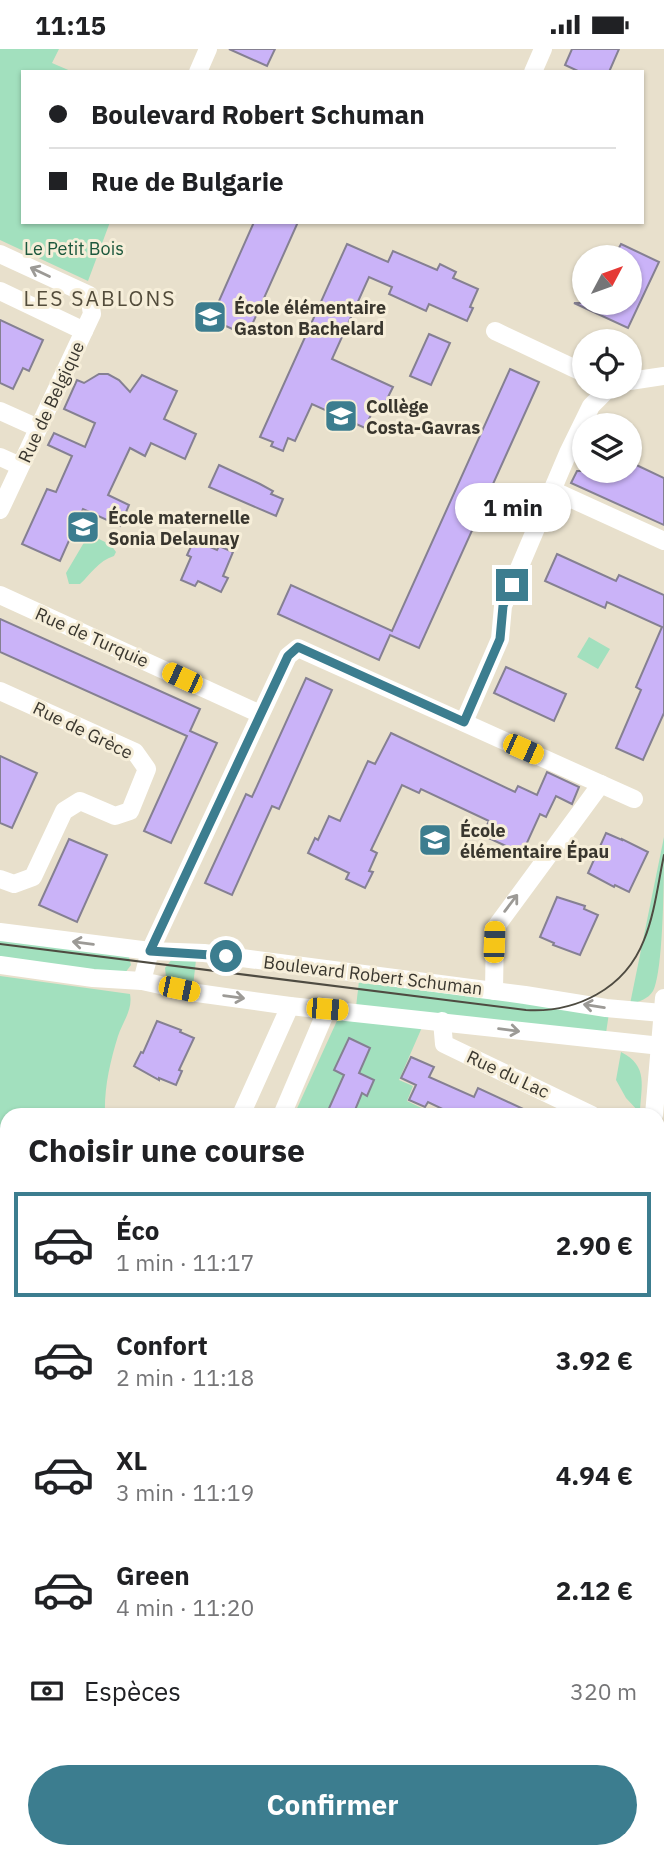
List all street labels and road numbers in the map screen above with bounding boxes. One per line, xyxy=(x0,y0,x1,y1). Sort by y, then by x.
street label: Rue de Belgique xyxy=(13,337,89,466)
street label: Rue de Turquie xyxy=(32,602,152,672)
street label: Rue de Grèce xyxy=(29,696,137,764)
street label: Boulevard Robert Schuman xyxy=(262,950,484,1000)
street label: Rue du Lac xyxy=(463,1045,553,1103)

